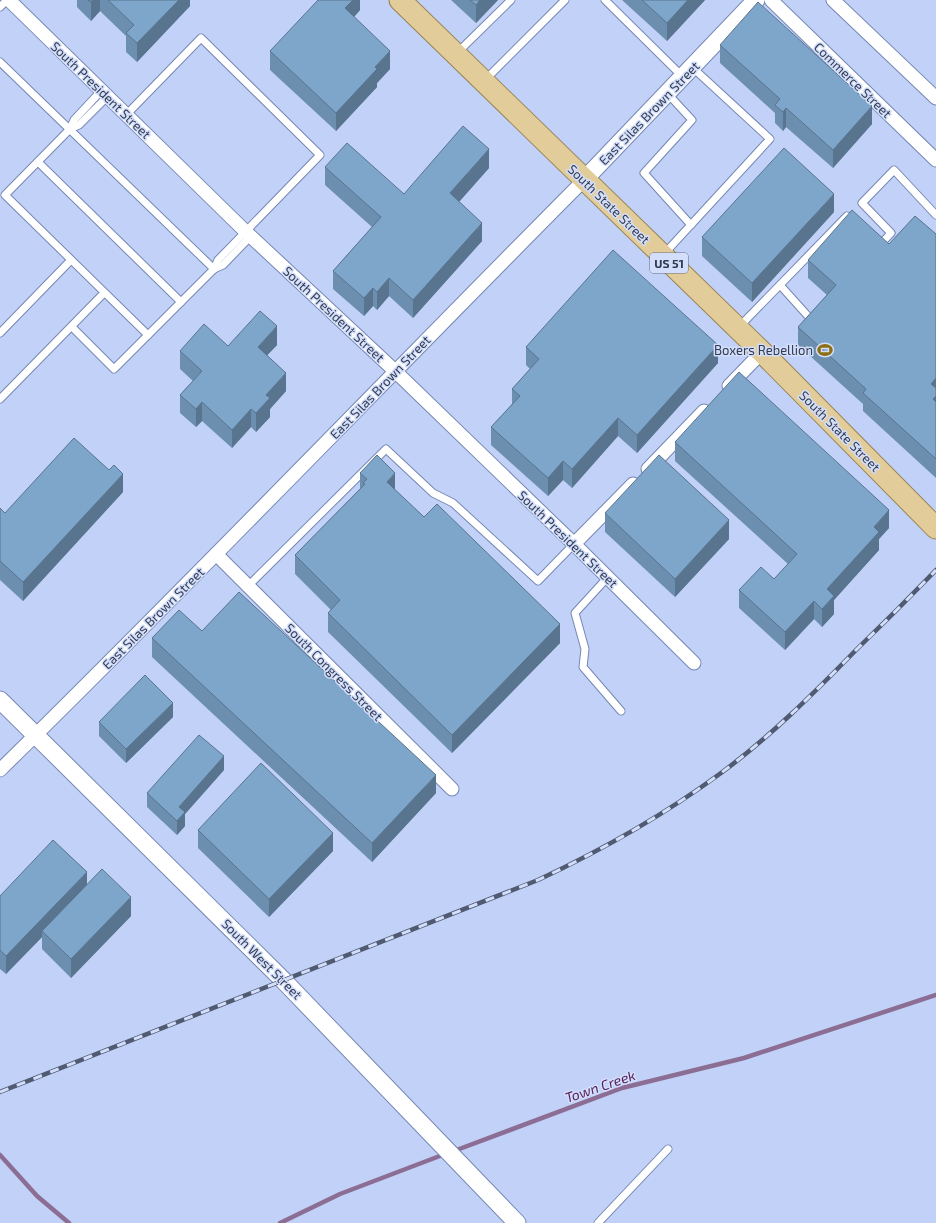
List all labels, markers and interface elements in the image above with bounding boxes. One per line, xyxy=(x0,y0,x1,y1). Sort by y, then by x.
street label: South President Street xyxy=(48,38,154,142)
street label: Commerce Street xyxy=(811,39,895,121)
street label: East Silas Brown Street xyxy=(595,58,703,168)
street label: South State Street xyxy=(565,161,653,247)
road number: US 51 xyxy=(650,253,688,273)
street label: South President Street xyxy=(280,263,388,365)
street label: East Silas Brown Street xyxy=(326,332,434,442)
sports icon: Boxers Rebellion xyxy=(816,341,834,359)
place label: Boxers Rebellion xyxy=(714,342,813,358)
street label: South State Street xyxy=(796,387,884,475)
street label: South President Street xyxy=(515,487,621,591)
street label: East Silas Brown Street xyxy=(99,564,207,672)
street label: South Congress Street xyxy=(282,620,386,724)
street label: South West Street xyxy=(219,916,306,1003)
water label: Town Creek xyxy=(563,1066,637,1106)

